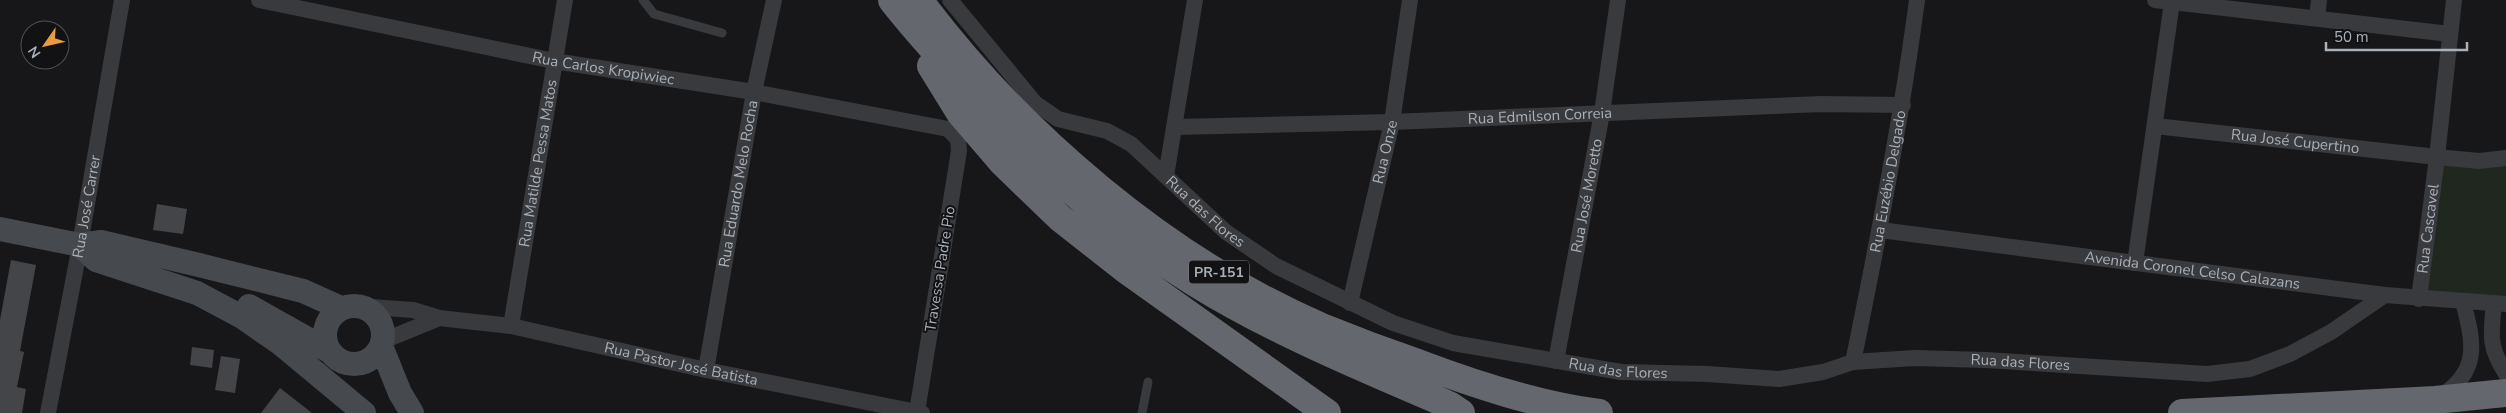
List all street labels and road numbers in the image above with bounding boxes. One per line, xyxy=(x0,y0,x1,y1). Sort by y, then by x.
street label: Rua Carlos Kropiwiec xyxy=(530,47,676,90)
street label: Rua Matilde Pessa Matos xyxy=(514,78,562,249)
street label: Rua Eduardo Melo Rocha xyxy=(714,99,762,269)
street label: Rua Edmilson Correia xyxy=(1467,103,1612,129)
street label: Rua Euzébio Delgado xyxy=(1865,109,1910,254)
street label: Rua Onze xyxy=(1368,118,1402,186)
street label: Rua José Cupertino xyxy=(2230,124,2360,158)
street label: Rua José Moretto xyxy=(1566,137,1607,254)
street label: Rua José Carrer xyxy=(68,153,105,260)
street label: Rua das Flores xyxy=(1162,171,1249,252)
street label: Rua Cascavel xyxy=(2412,182,2444,275)
street label: Travessa Padre Pio xyxy=(920,205,960,333)
street label: Avenida Coronel Celso Calazans xyxy=(2083,246,2301,294)
road number: PR-151 xyxy=(1189,260,1249,284)
street label: Rua Pastor José Batista xyxy=(602,337,760,390)
street label: Rua das Flores xyxy=(1970,350,2071,375)
street label: Rua das Flores xyxy=(1567,353,1668,383)

